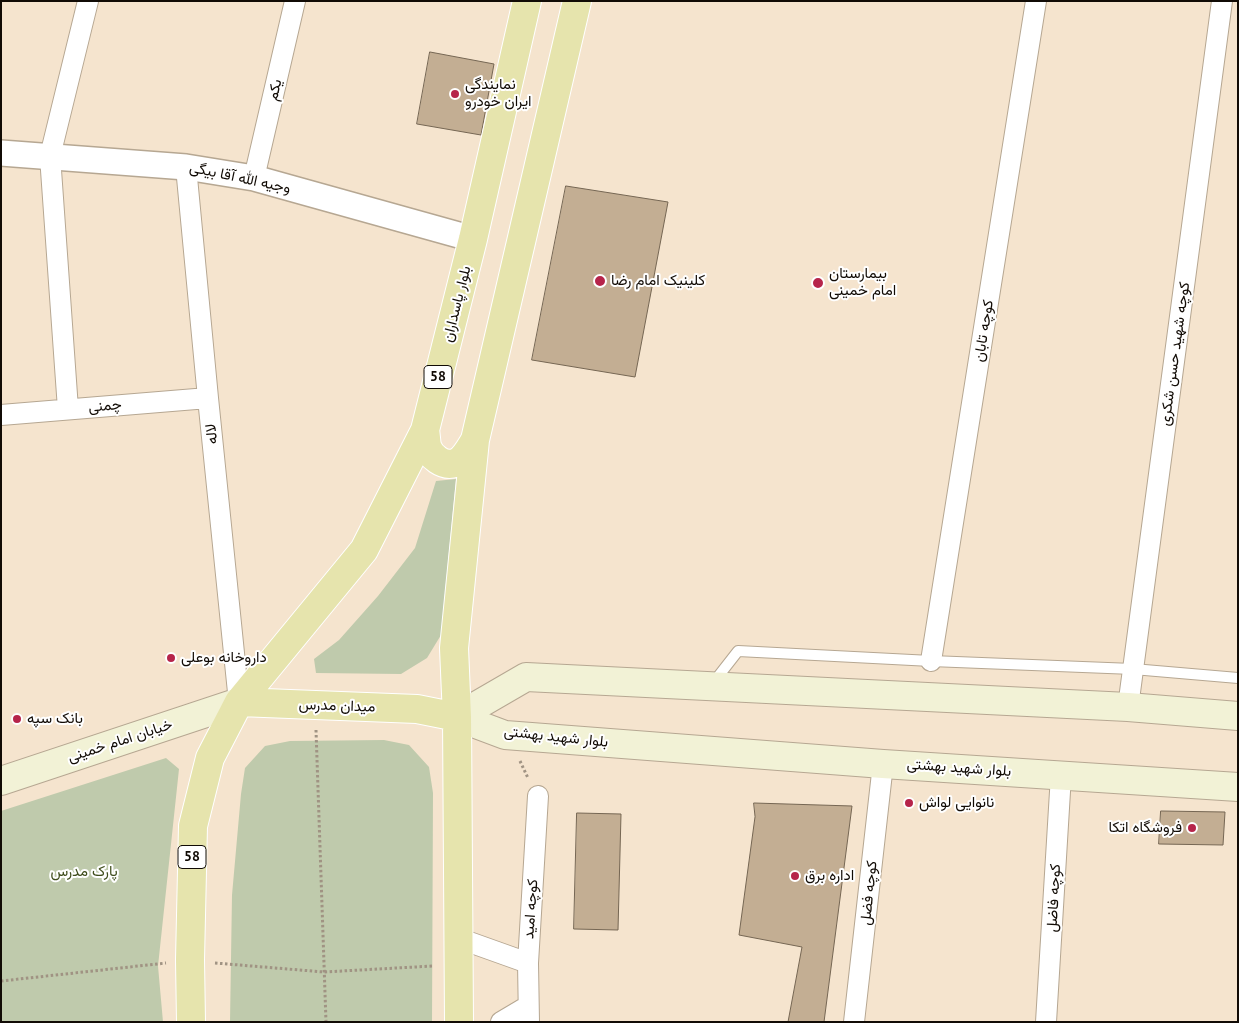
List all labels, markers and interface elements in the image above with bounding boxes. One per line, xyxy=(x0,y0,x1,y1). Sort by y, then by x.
place label: نمایندگی ایران خودرو xyxy=(465,76,532,111)
street label: یکم xyxy=(264,77,286,103)
marker: نمایندگی ایران خودرو xyxy=(449,88,461,100)
street label: وجیه الله آقا بیگی xyxy=(188,159,292,197)
street label: بلوار پاسداران xyxy=(439,264,475,344)
place label: بیمارستان امام خمینی xyxy=(829,265,896,300)
place label: کلینیک امام رضا xyxy=(611,272,705,290)
marker: کلینیک امام رضا xyxy=(593,274,607,288)
marker: بیمارستان امام خمینی xyxy=(811,276,825,290)
street label: کوچه شهید حسن شکری xyxy=(1156,281,1194,427)
street label: کوچه تابان xyxy=(970,299,998,363)
road number: 58 xyxy=(424,366,452,388)
street label: چمنی xyxy=(88,396,122,416)
street label: لاله xyxy=(202,423,222,445)
place label: داروخانه بوعلی xyxy=(181,649,267,667)
marker: داروخانه بوعلی xyxy=(165,652,177,664)
street label: میدان مدرس xyxy=(298,696,376,716)
place label: بانک سپه xyxy=(27,710,83,728)
marker: بانک سپه xyxy=(11,713,23,725)
street label: خیابان امام خمینی xyxy=(65,716,175,766)
street label: بلوار شهید بهشتی xyxy=(503,723,609,751)
street label: بلوار شهید بهشتی xyxy=(906,755,1012,781)
place label: نانوایی لواش xyxy=(919,794,994,812)
marker: نانوایی لواش xyxy=(903,797,915,809)
place label: فروشگاه اتکا xyxy=(1108,819,1182,837)
marker: فروشگاه اتکا xyxy=(1186,822,1198,834)
road number: 58 xyxy=(178,846,206,869)
street label: کوچه فضل xyxy=(857,860,881,926)
park label: پارک مدرس xyxy=(50,863,118,881)
street label: کوچه فاضل xyxy=(1043,863,1065,933)
place label: اداره برق xyxy=(805,867,854,885)
marker: اداره برق xyxy=(789,870,801,882)
street label: کوچه امید xyxy=(520,878,542,940)

